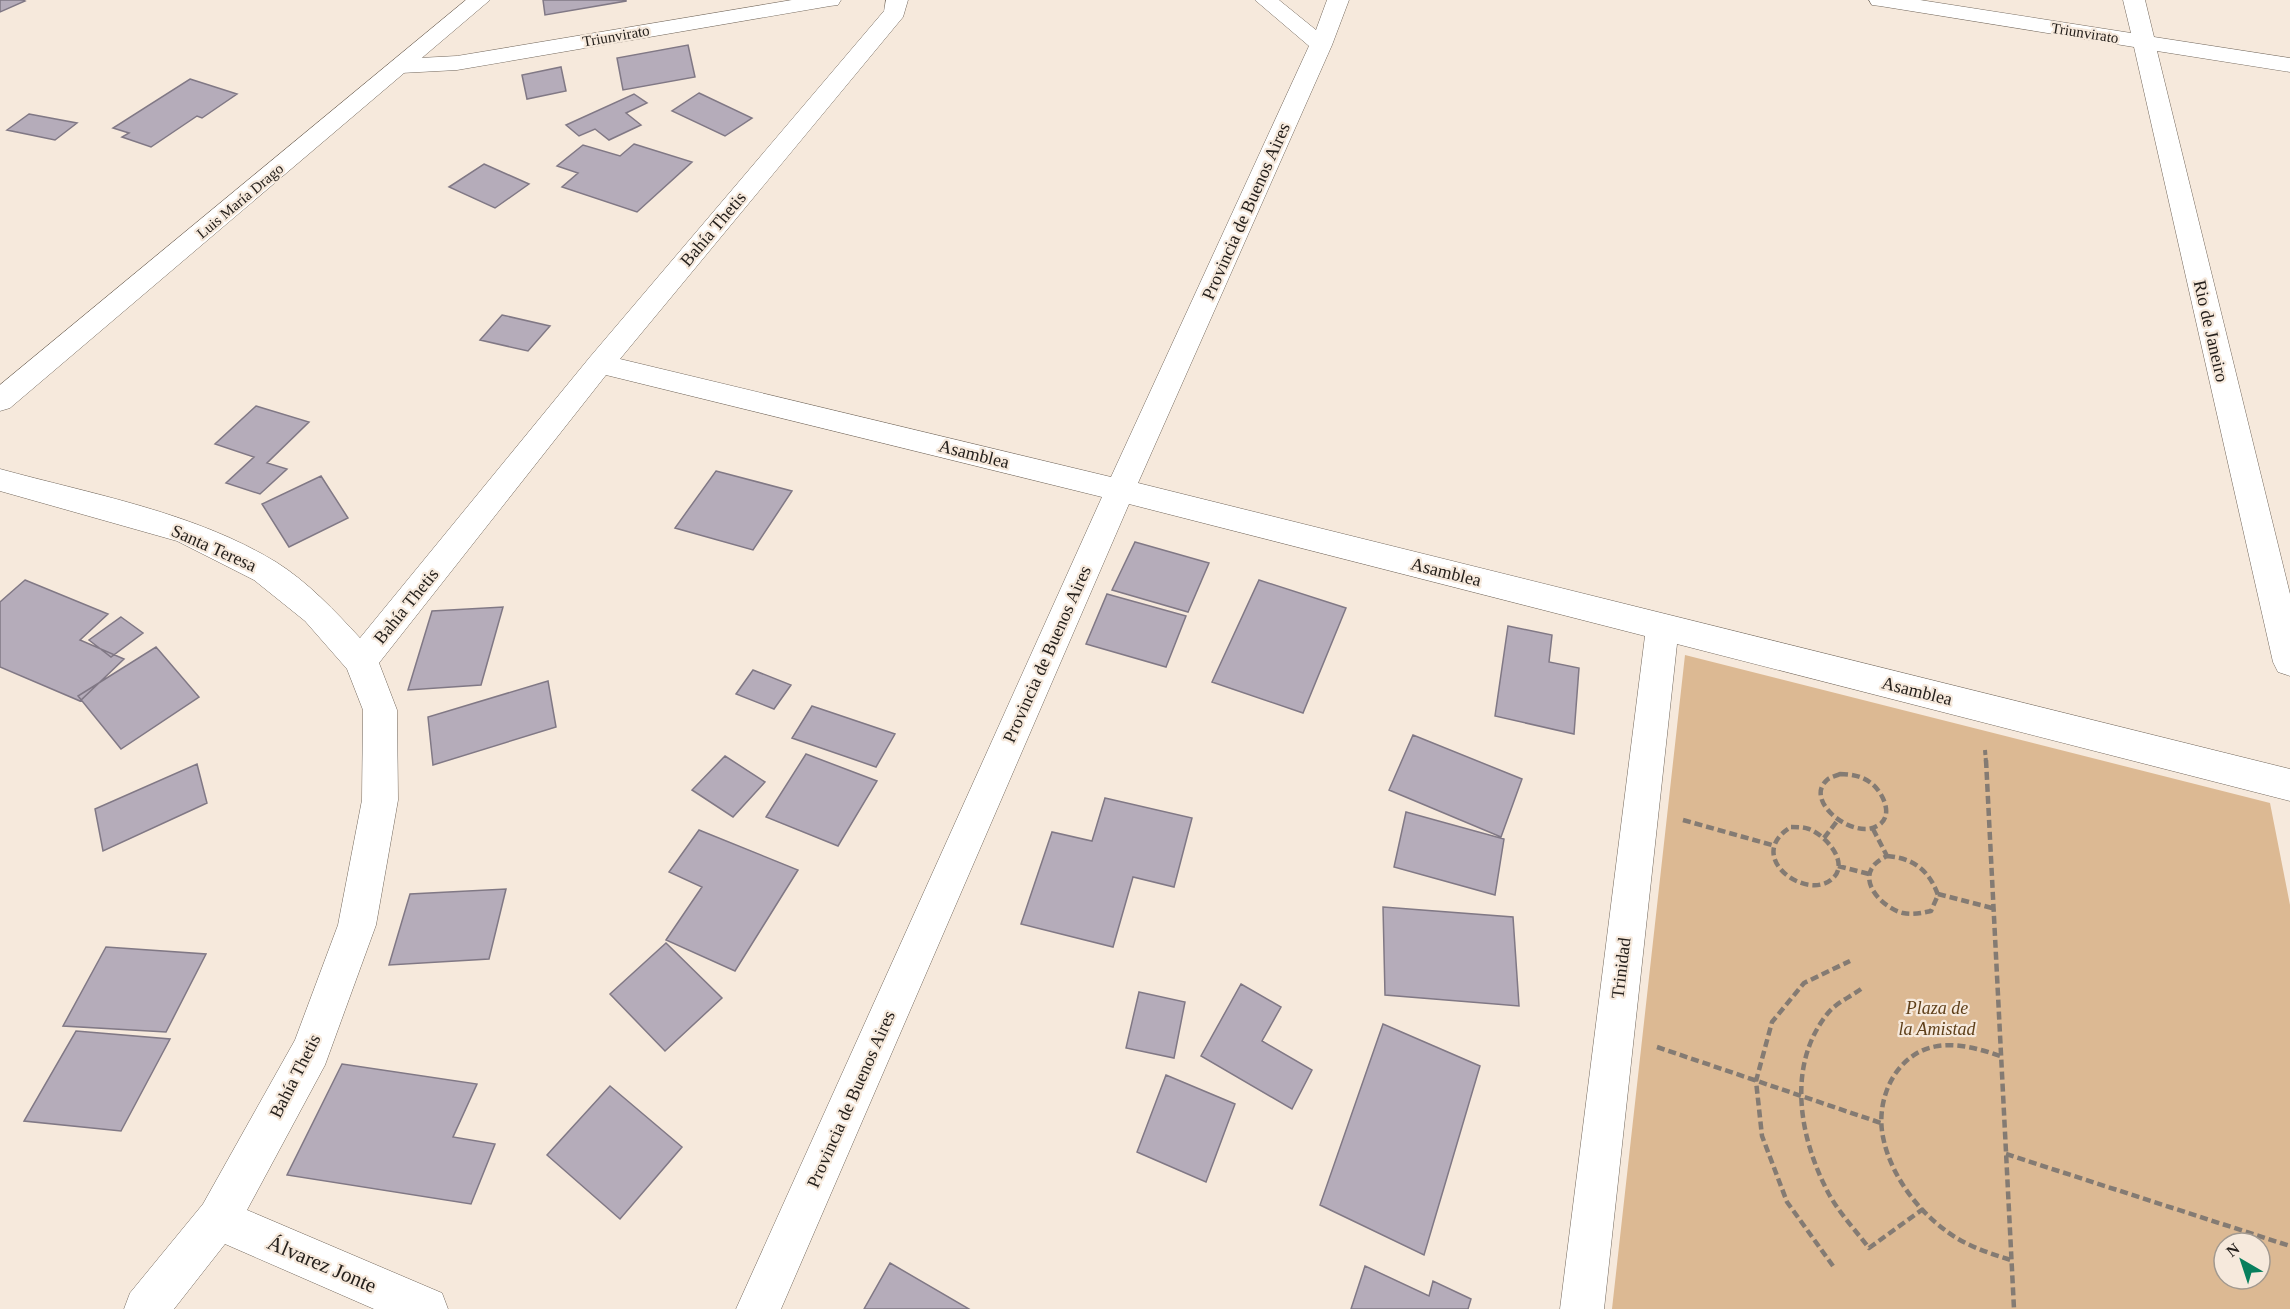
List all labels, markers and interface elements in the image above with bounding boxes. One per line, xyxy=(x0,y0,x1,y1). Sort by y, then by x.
street label: Triunvirato xyxy=(2050,20,2120,46)
street label: Triunvirato xyxy=(581,22,651,50)
street label: Provincia de Buenos Aires xyxy=(1198,119,1294,303)
street label: Luis María Drago xyxy=(194,160,286,242)
street label: Bahía Thetis xyxy=(676,188,750,270)
street label: Rio de Janeiro xyxy=(2190,278,2232,384)
street label: Asamblea xyxy=(937,436,1011,472)
street label: Santa Teresa xyxy=(168,520,260,576)
street label: Asamblea xyxy=(1409,554,1483,590)
street label: Provincia de Buenos Aires xyxy=(999,562,1095,746)
street label: Bahía Thetis xyxy=(370,564,442,648)
street label: Asamblea xyxy=(1880,673,1954,709)
street label: Trinidad xyxy=(1607,936,1635,1000)
park label: Plaza de la Amistad xyxy=(1898,998,1977,1039)
street label: Provincia de Buenos Aires xyxy=(803,1007,899,1191)
street label: Bahía Thetis xyxy=(265,1031,325,1121)
street label: Álvarez Jonte xyxy=(264,1230,380,1298)
north arrow xyxy=(2212,1231,2272,1291)
text: N xyxy=(2223,1239,2243,1260)

